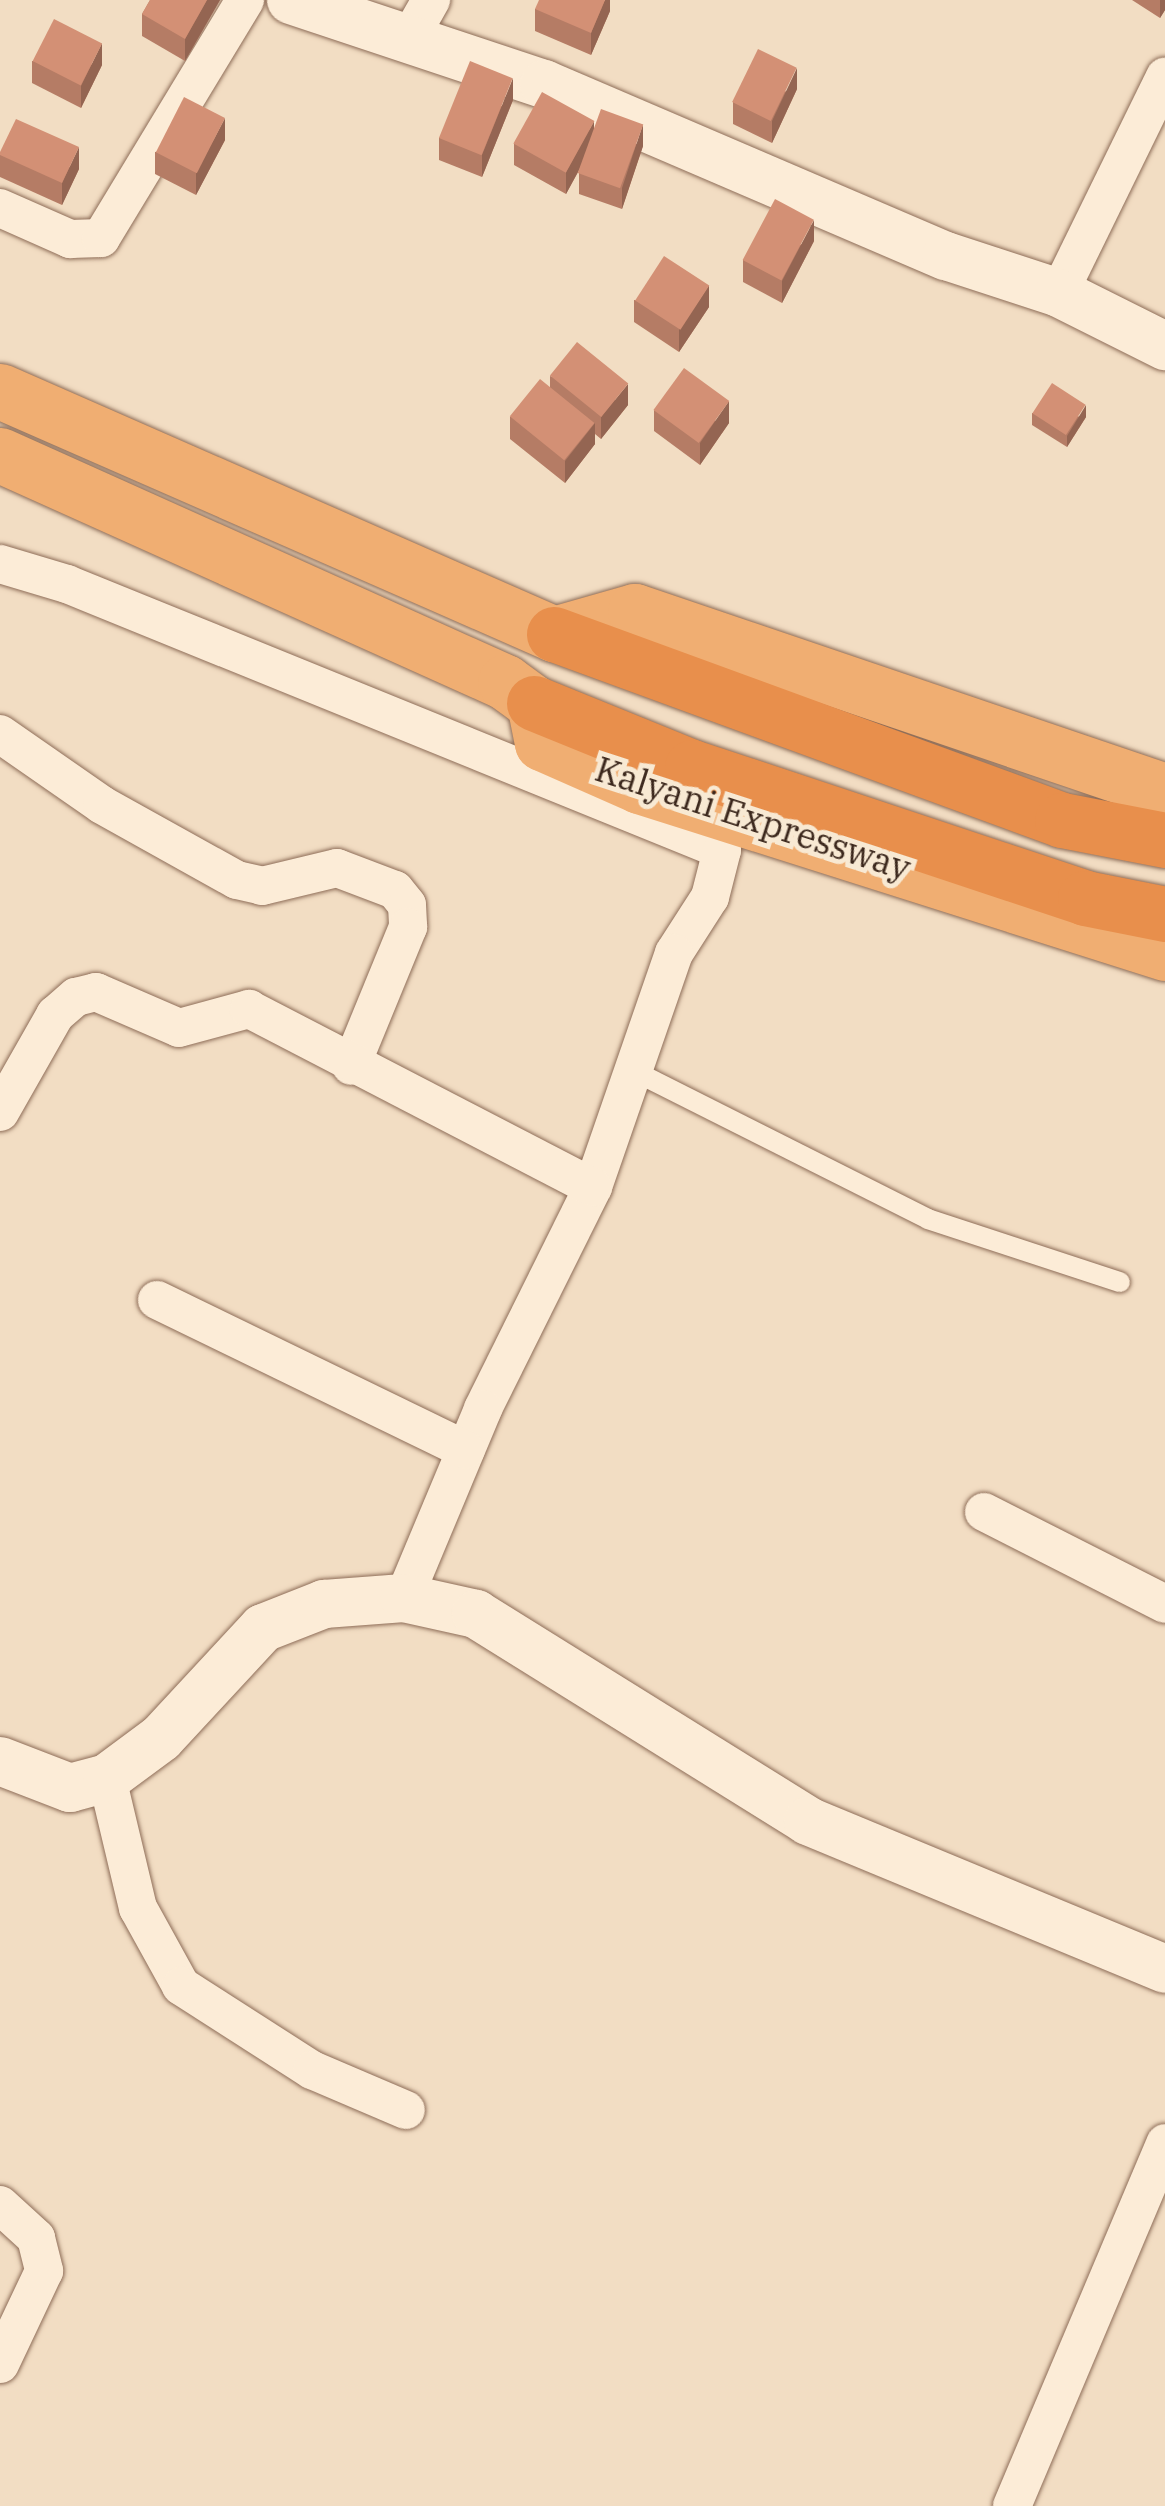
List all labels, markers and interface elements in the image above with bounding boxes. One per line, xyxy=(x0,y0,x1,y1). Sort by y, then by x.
street label: Kalyani Expressway xyxy=(590,747,916,889)

